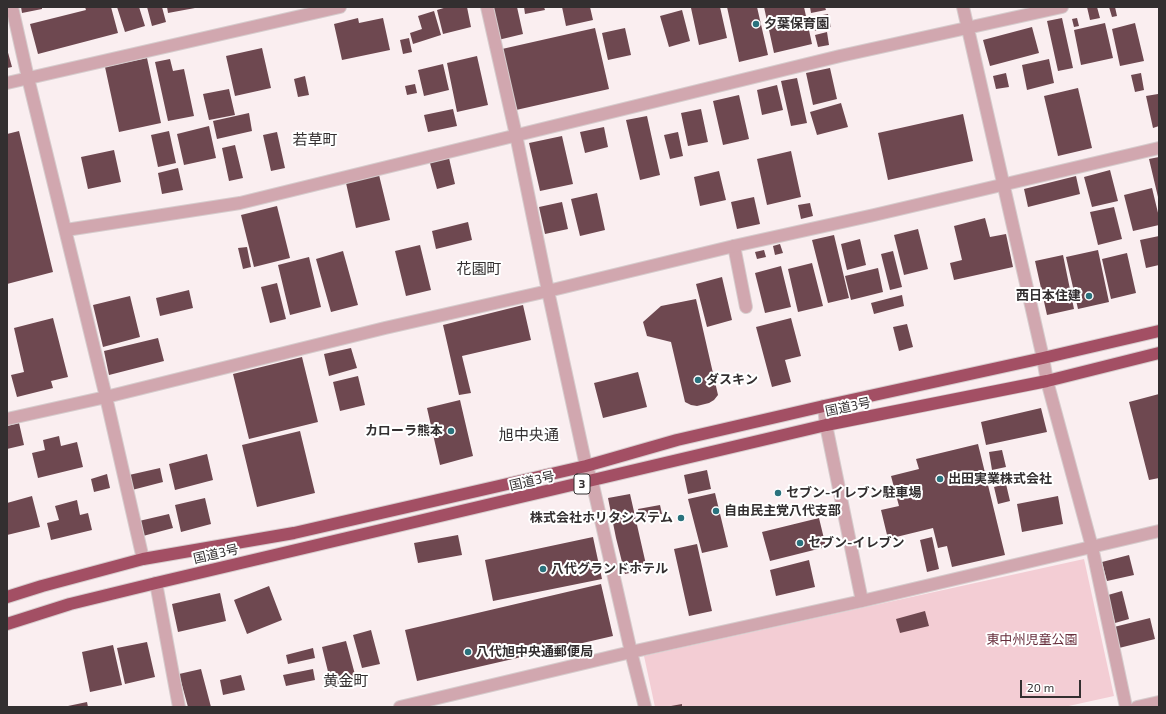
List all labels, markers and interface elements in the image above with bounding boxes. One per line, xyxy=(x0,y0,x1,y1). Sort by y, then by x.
place label: 夕葉保育園 xyxy=(764,16,829,32)
marker: 夕葉保育園 xyxy=(751,19,761,29)
district label: 若草町 xyxy=(293,131,337,149)
district label: 花園町 xyxy=(457,260,501,278)
place label: 西日本住建 xyxy=(1016,288,1081,304)
marker: 西日本住建 xyxy=(1084,291,1094,301)
place label: ダスキン xyxy=(706,372,758,388)
marker: ダスキン xyxy=(693,375,703,385)
street label: 国道3号 xyxy=(824,395,872,419)
place label: カローラ熊本 xyxy=(365,423,443,439)
marker: カローラ熊本 xyxy=(446,426,456,436)
district label: 旭中央通 xyxy=(499,426,559,444)
street label: 国道3号 xyxy=(508,468,556,494)
place label: 出田実業株式会社 xyxy=(948,471,1052,487)
road number: 3 xyxy=(574,474,590,494)
marker: 出田実業株式会社 xyxy=(935,474,945,484)
place label: セブン-イレブン駐車場 xyxy=(786,485,921,501)
marker: セブン-イレブン駐車場 xyxy=(773,488,783,498)
place label: 自由民主党八代支部 xyxy=(724,503,841,519)
marker: 自由民主党八代支部 xyxy=(711,506,721,516)
place label: 株式会社ホリタシステム xyxy=(530,510,673,526)
marker: 株式会社ホリタシステム xyxy=(676,513,686,523)
place label: セブン-イレブン xyxy=(808,535,904,551)
marker: セブン-イレブン xyxy=(795,538,805,548)
street label: 国道3号 xyxy=(192,541,240,567)
place label: 八代グランドホテル xyxy=(551,561,668,577)
marker: 八代グランドホテル xyxy=(538,564,548,574)
park label: 東中州児童公園 xyxy=(987,632,1077,648)
place label: 八代旭中央通郵便局 xyxy=(476,644,593,660)
marker: 八代旭中央通郵便局 xyxy=(463,647,473,657)
district label: 黄金町 xyxy=(324,672,368,690)
scale bar xyxy=(1022,672,1083,698)
text: 20 m xyxy=(1027,680,1054,694)

